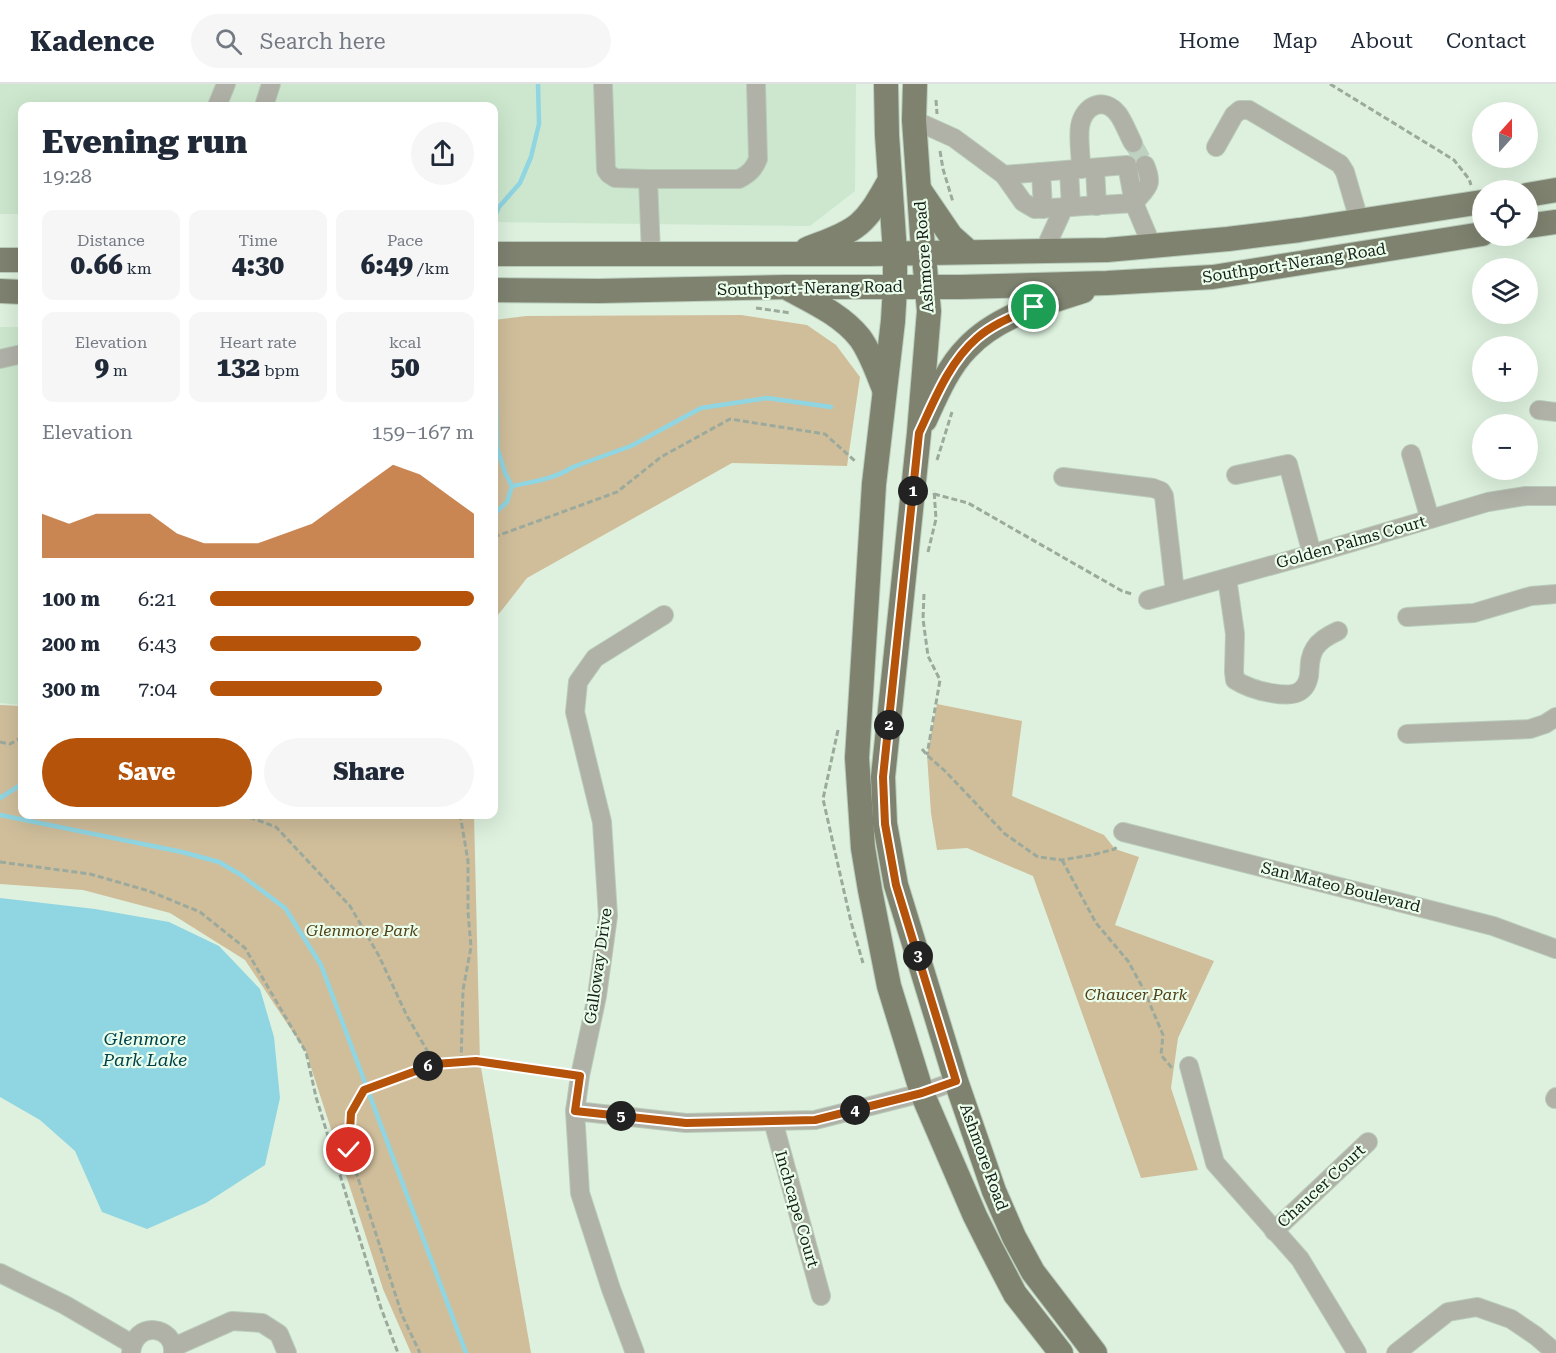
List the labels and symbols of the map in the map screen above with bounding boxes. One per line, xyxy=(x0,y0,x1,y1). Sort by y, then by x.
north arrow xyxy=(1472,102,1538,168)
street label: Ashmore Road xyxy=(911,200,937,314)
street label: Southport-Nerang Road xyxy=(1201,239,1387,287)
street label: Southport-Nerang Road xyxy=(717,277,903,299)
pin xyxy=(1008,281,1059,332)
pin: 1 xyxy=(898,476,928,506)
street label: Golden Palms Court xyxy=(1274,512,1428,572)
pin: 2 xyxy=(874,710,904,740)
street label: San Mateo Boulevard xyxy=(1259,858,1423,916)
street label: Galloway Drive xyxy=(580,906,616,1025)
park label: Glenmore Park xyxy=(306,921,418,940)
pin: 3 xyxy=(903,941,933,971)
park label: Chaucer Park xyxy=(1085,985,1188,1004)
water label: Glenmore Park Lake xyxy=(102,1028,187,1070)
pin: 6 xyxy=(413,1051,443,1081)
pin: 4 xyxy=(840,1095,870,1125)
pin: 5 xyxy=(606,1101,636,1131)
street label: Ashmore Road xyxy=(956,1101,1012,1213)
pin xyxy=(323,1124,374,1175)
street label: Chaucer Court xyxy=(1273,1141,1369,1231)
street label: Inchcape Court xyxy=(771,1148,823,1270)

